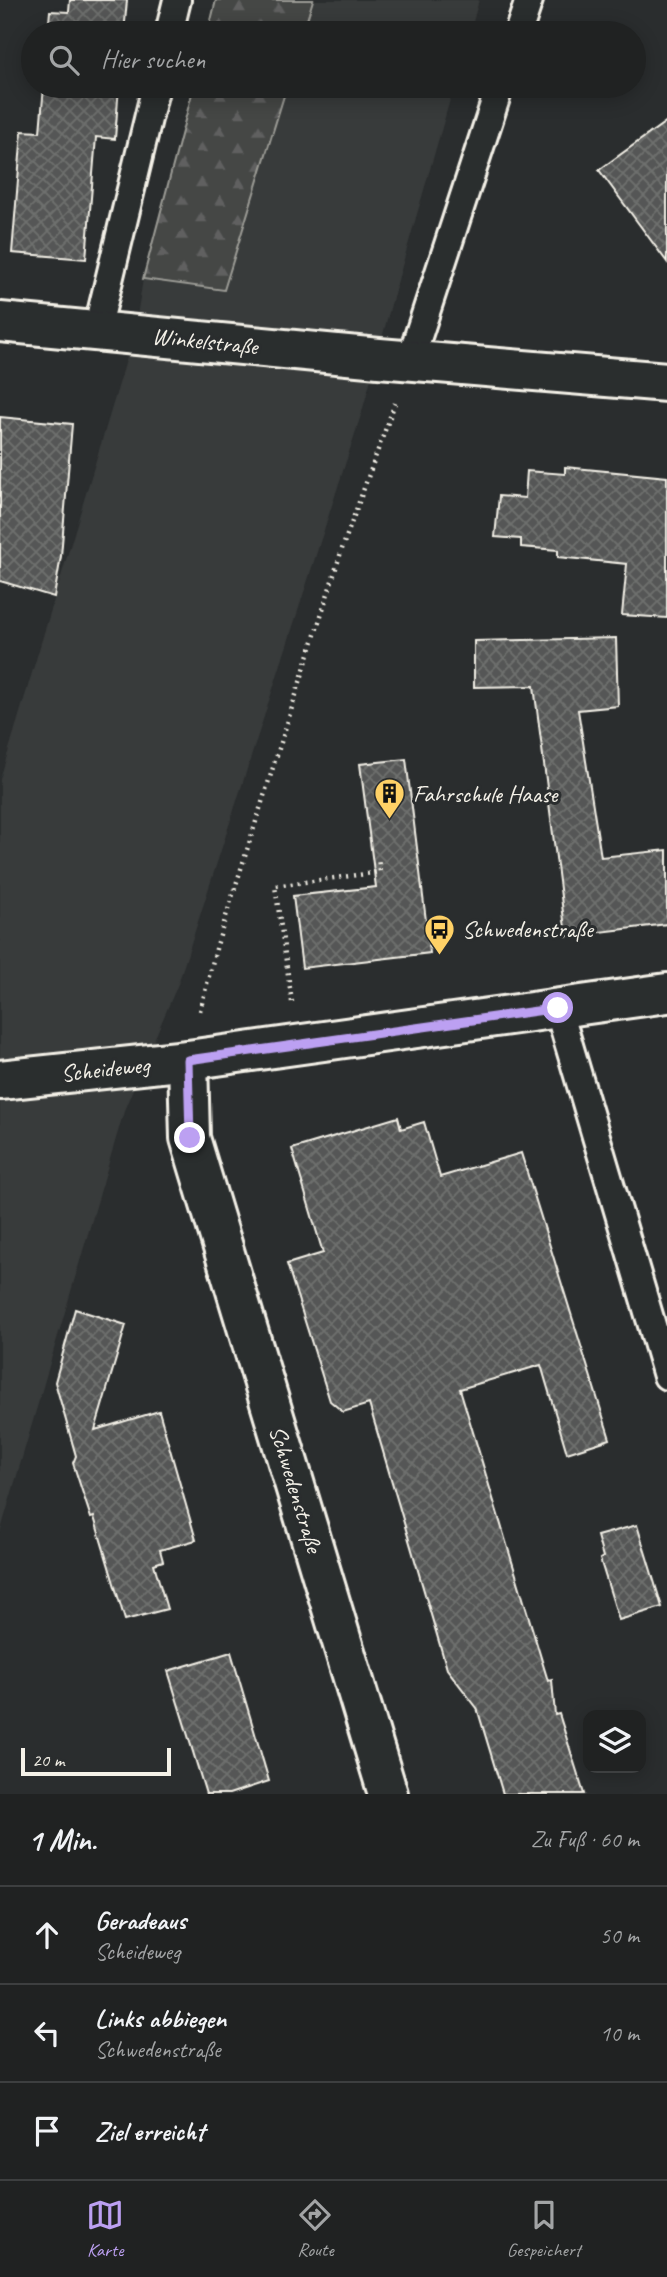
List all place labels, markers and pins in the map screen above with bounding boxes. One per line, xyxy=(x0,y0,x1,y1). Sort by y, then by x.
building icon: Fahrschule Haase xyxy=(373,777,407,821)
place label: Fahrschule Haase xyxy=(413,779,559,809)
bus stop icon: Schwedenstraße xyxy=(422,912,456,956)
place label: Schwedenstraße xyxy=(462,914,595,944)

